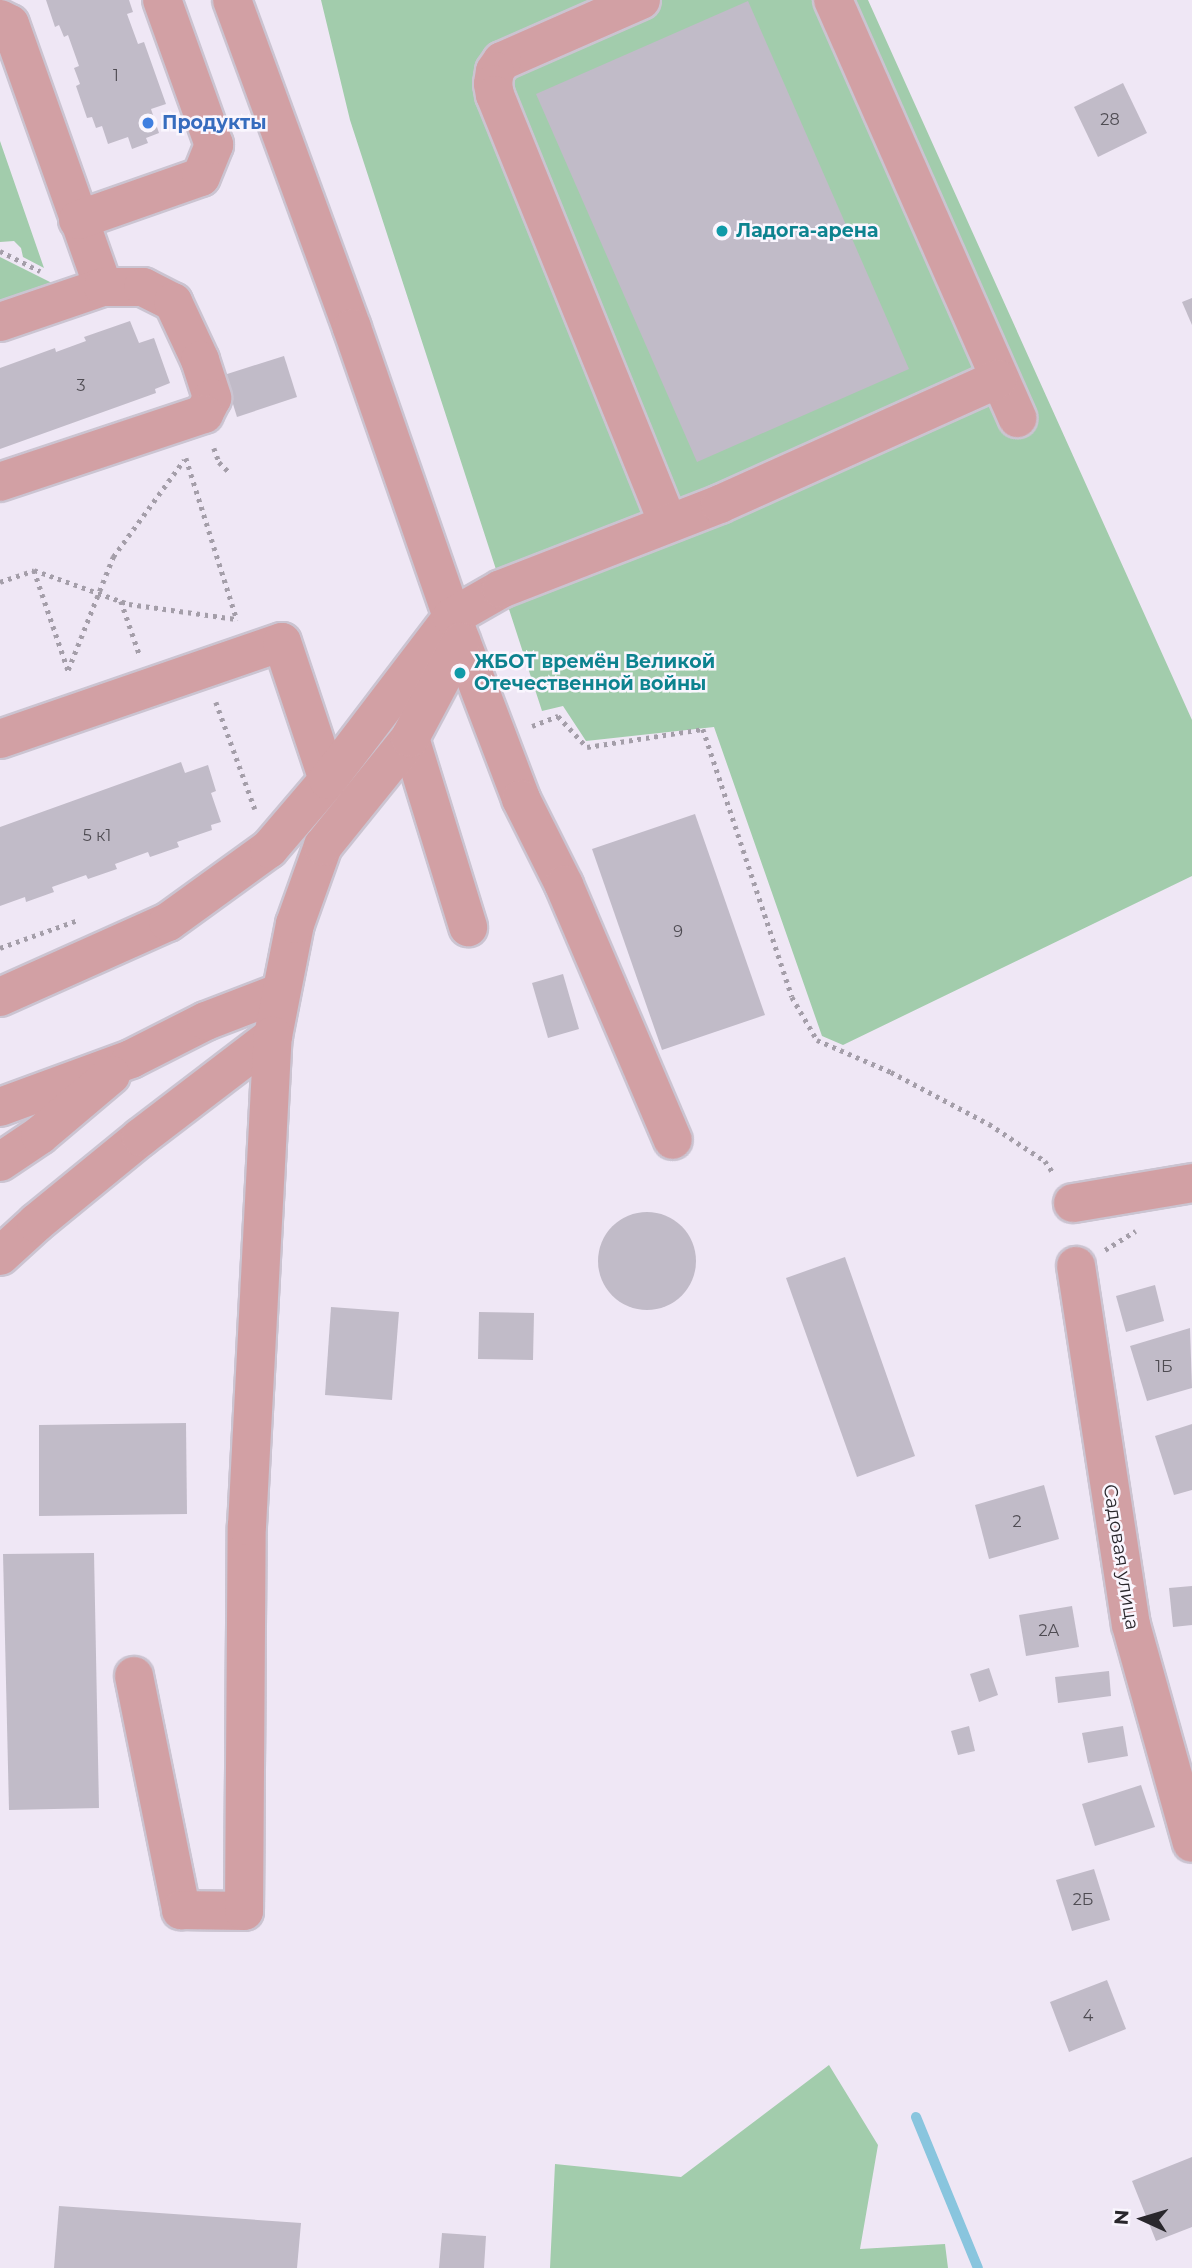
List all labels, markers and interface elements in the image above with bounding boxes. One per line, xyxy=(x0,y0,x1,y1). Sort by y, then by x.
house number: 1 xyxy=(113,66,119,86)
house number: 28 xyxy=(1100,110,1120,130)
place label: Продукты xyxy=(162,112,266,134)
marker: Продукты xyxy=(140,115,156,131)
place label: Ладога-арена xyxy=(736,220,879,242)
marker: Ладога-арена xyxy=(714,223,730,239)
house number: 3 xyxy=(76,376,86,396)
place label: ЖБОТ времён Великой Отечественной войны xyxy=(474,651,715,695)
marker: ЖБОТ времён Великой Отечественной войны xyxy=(452,665,468,681)
house number: 5 к1 xyxy=(83,826,111,846)
house number: 9 xyxy=(673,922,683,942)
house number: 1Б xyxy=(1155,1357,1173,1377)
street label: Садовая улица xyxy=(1098,1482,1144,1632)
house number: 2 xyxy=(1012,1512,1022,1532)
house number: 2А xyxy=(1039,1621,1059,1641)
house number: 2Б xyxy=(1073,1890,1093,1910)
house number: 4 xyxy=(1083,2006,1093,2026)
north arrow xyxy=(1108,2184,1178,2254)
text: N xyxy=(1110,2209,1134,2226)

